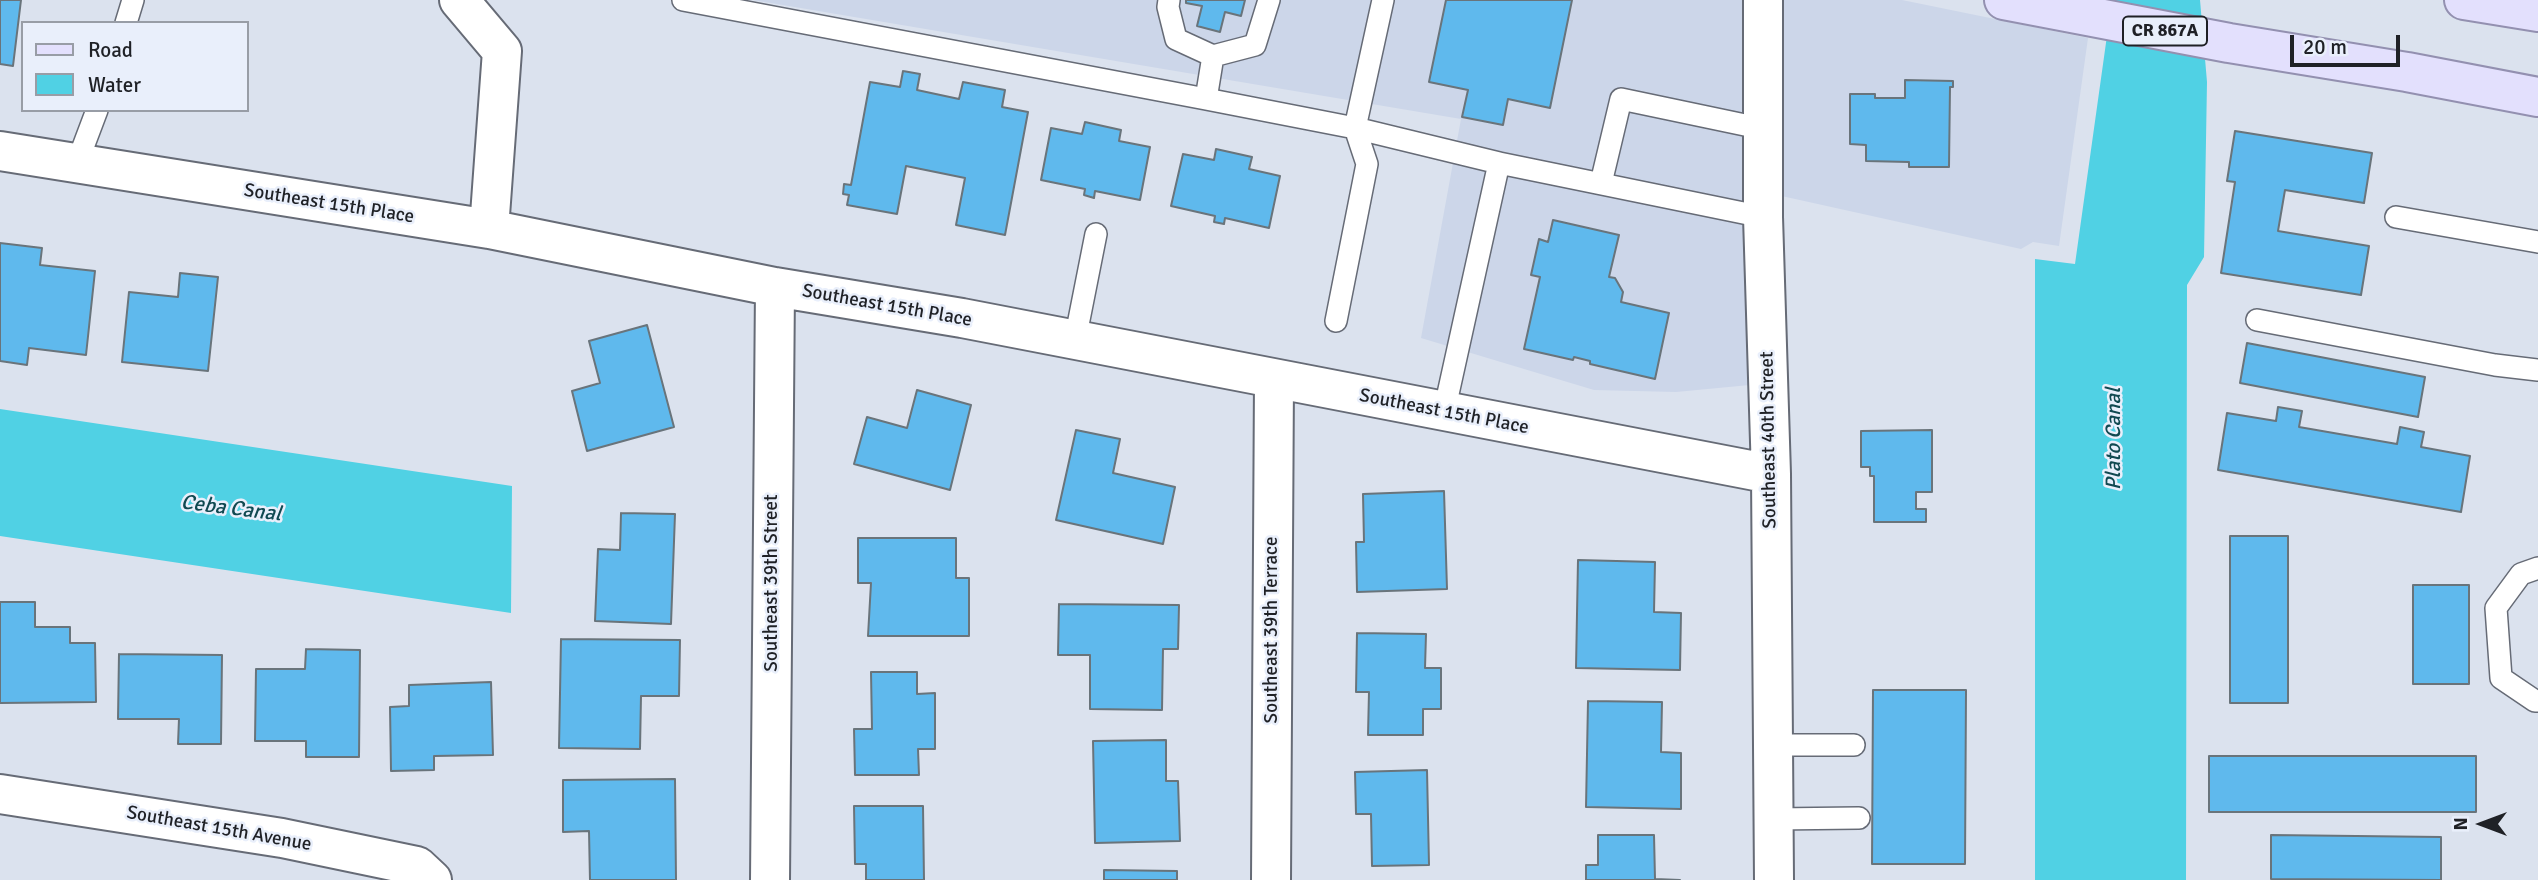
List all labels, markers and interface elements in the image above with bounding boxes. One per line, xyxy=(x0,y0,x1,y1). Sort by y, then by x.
road number: CR 867A xyxy=(2123,16,2207,46)
legend xyxy=(21,21,248,112)
scale bar xyxy=(2293,21,2403,65)
text: 20 m xyxy=(2303,34,2347,60)
text: Road xyxy=(88,37,133,63)
text: Water xyxy=(88,72,141,98)
street label: Southeast 15th Place xyxy=(242,179,416,229)
street label: Southeast 15th Place xyxy=(800,280,974,332)
street label: Southeast 40th Street xyxy=(1756,351,1782,529)
street label: Southeast 15th Place xyxy=(1357,384,1531,440)
water label: Plato Canal xyxy=(2101,388,2127,490)
water label: Ceba Canal xyxy=(179,490,283,528)
street label: Southeast 39th Street xyxy=(761,494,783,672)
street label: Southeast 39th Terrace xyxy=(1261,537,1283,723)
north arrow xyxy=(2447,789,2517,859)
street label: Southeast 15th Avenue xyxy=(125,802,313,856)
text: N xyxy=(2449,817,2473,831)

